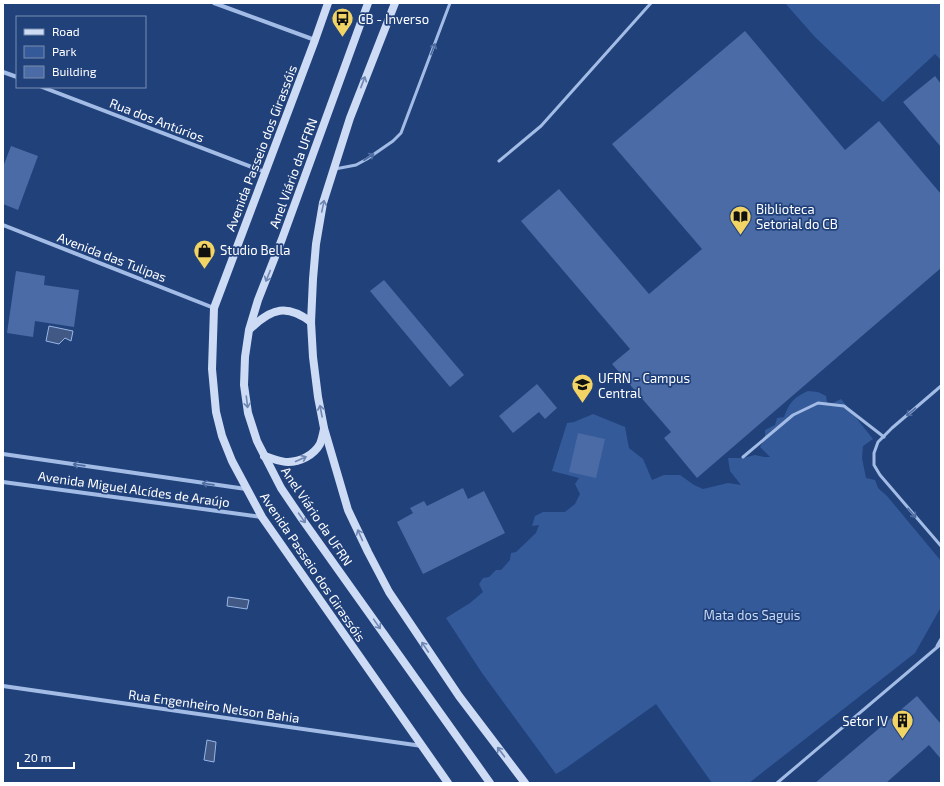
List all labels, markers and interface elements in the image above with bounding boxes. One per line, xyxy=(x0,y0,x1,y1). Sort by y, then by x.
bus stop icon: CB - Inverso xyxy=(329,6,355,39)
place label: CB - Inverso xyxy=(358,11,429,27)
legend xyxy=(16,16,146,88)
text: Road xyxy=(52,24,80,38)
one-way arrow xyxy=(430,43,438,55)
text: Park xyxy=(52,44,77,58)
street label: Avenida Passeio dos Girassóis xyxy=(222,63,300,233)
text: Building xyxy=(52,64,97,78)
one-way arrow xyxy=(360,77,368,89)
street label: Rua dos Antúrios xyxy=(107,95,207,145)
street label: Anel Viário da UFRN xyxy=(266,116,320,230)
one-way arrow xyxy=(364,153,375,161)
one-way arrow xyxy=(319,200,327,213)
place label: Biblioteca Setorial do CB xyxy=(756,201,838,232)
library icon: Biblioteca Setorial do CB xyxy=(727,203,753,236)
street label: Avenida das Tulipas xyxy=(55,229,169,285)
shop icon: Studio Bella xyxy=(192,237,218,270)
place label: Studio Bella xyxy=(220,242,290,258)
one-way arrow xyxy=(263,269,271,281)
place label: UFRN - Campus Central xyxy=(598,370,690,401)
school or university icon: UFRN - Campus Central xyxy=(570,372,596,405)
one-way arrow xyxy=(243,395,250,408)
one-way arrow xyxy=(317,405,325,418)
one-way arrow xyxy=(906,407,917,416)
one-way arrow xyxy=(295,455,307,462)
one-way arrow xyxy=(73,461,86,469)
street label: Anel Viário da UFRN xyxy=(278,463,356,569)
street label: Avenida Miguel Alcídes de Araújo xyxy=(37,468,231,510)
one-way arrow xyxy=(202,480,215,488)
street label: Avenida Passeio dos Girassóis xyxy=(257,489,369,645)
one-way arrow xyxy=(907,507,916,518)
one-way arrow xyxy=(298,512,306,523)
one-way arrow xyxy=(356,529,363,541)
park label: Mata dos Saguis xyxy=(704,607,800,623)
one-way arrow xyxy=(373,619,381,630)
one-way arrow xyxy=(421,641,429,652)
street label: Rua Engenheiro Nelson Bahia xyxy=(127,686,301,726)
building icon: Setor IV xyxy=(890,708,916,741)
place label: Setor IV xyxy=(842,713,888,729)
scale bar xyxy=(18,744,74,770)
one-way arrow xyxy=(497,747,506,758)
text: 20 m xyxy=(24,750,51,764)

